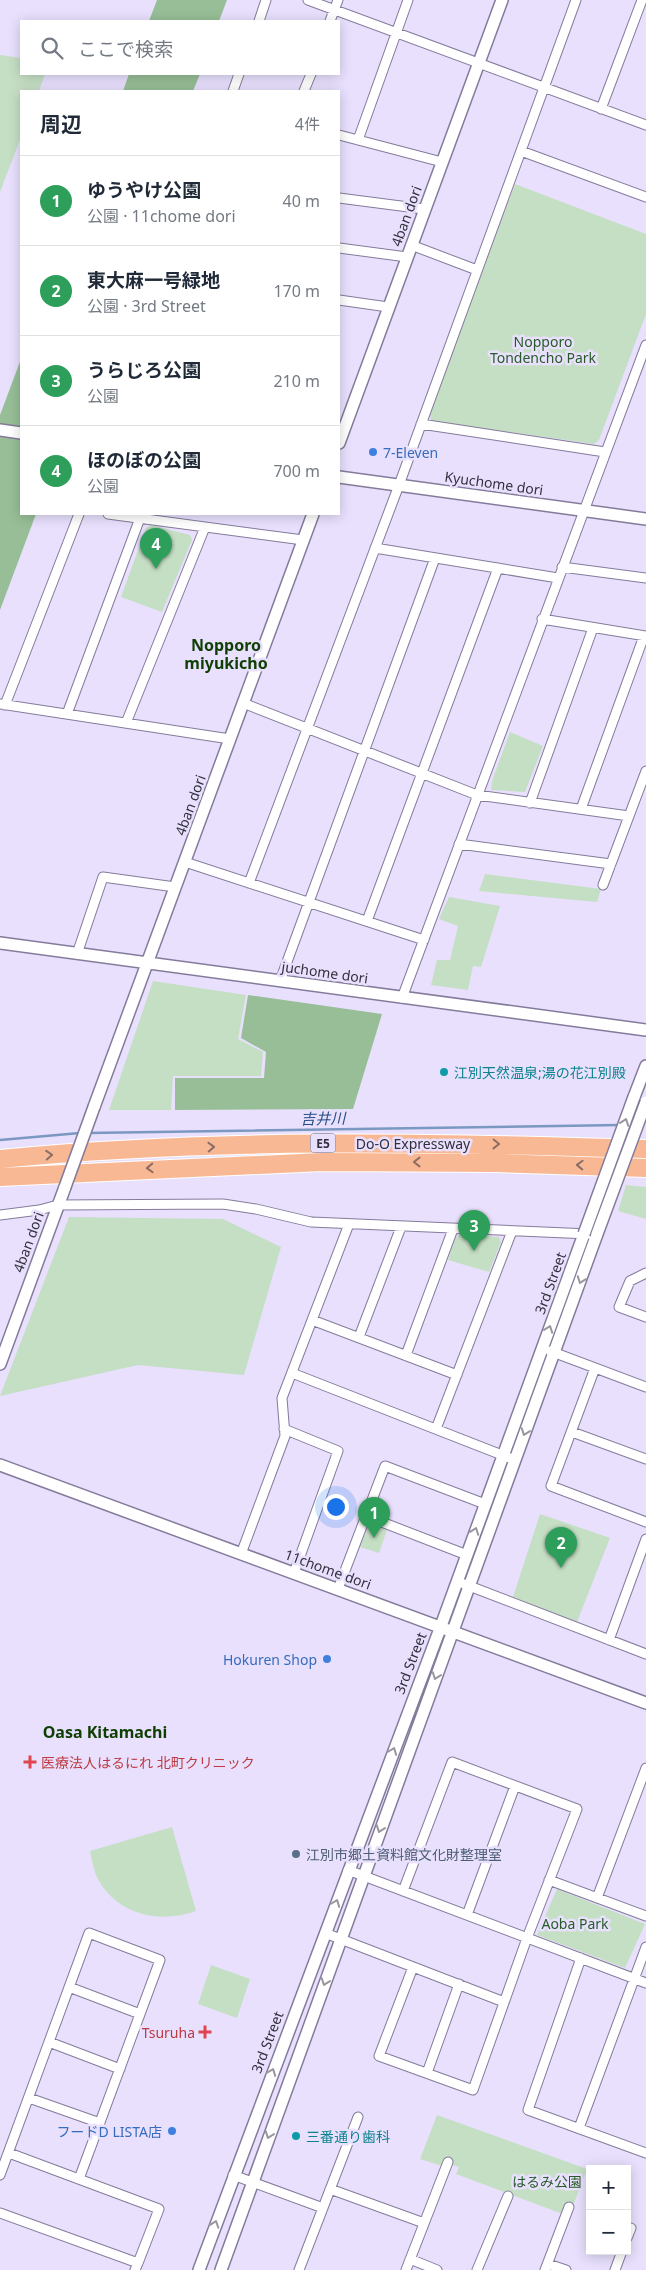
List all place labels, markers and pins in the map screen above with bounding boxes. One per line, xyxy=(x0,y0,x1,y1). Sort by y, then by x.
place label: 7-Eleven xyxy=(383,443,438,462)
marker: 7-Eleven xyxy=(367,446,379,458)
pin: 4 xyxy=(140,528,172,569)
place label: 江別天然温泉;湯の花江別殿 xyxy=(454,1063,626,1082)
marker: 江別天然温泉;湯の花江別殿 xyxy=(438,1066,450,1078)
pin: 3 xyxy=(458,1210,490,1251)
pin: 1 xyxy=(358,1497,390,1538)
pin: 2 xyxy=(545,1527,577,1568)
place label: Hokuren Shop xyxy=(223,1650,317,1669)
marker: Hokuren Shop xyxy=(321,1653,333,1665)
place label: 医療法人はるにれ 北町クリニック xyxy=(41,1753,255,1772)
marker: 医療法人はるにれ 北町クリニック xyxy=(23,1755,37,1769)
place label: 江別市郷土資料館文化財整理室 xyxy=(306,1845,502,1864)
marker: 江別市郷土資料館文化財整理室 xyxy=(290,1848,302,1860)
place label: Tsuruha xyxy=(142,2023,195,2042)
marker: Tsuruha xyxy=(199,2026,211,2038)
place label: フードD LISTA店 xyxy=(57,2122,162,2141)
marker: フードD LISTA店 xyxy=(166,2125,178,2137)
place label: 三番通り歯科 xyxy=(306,2127,390,2146)
marker: 三番通り歯科 xyxy=(290,2130,302,2142)

